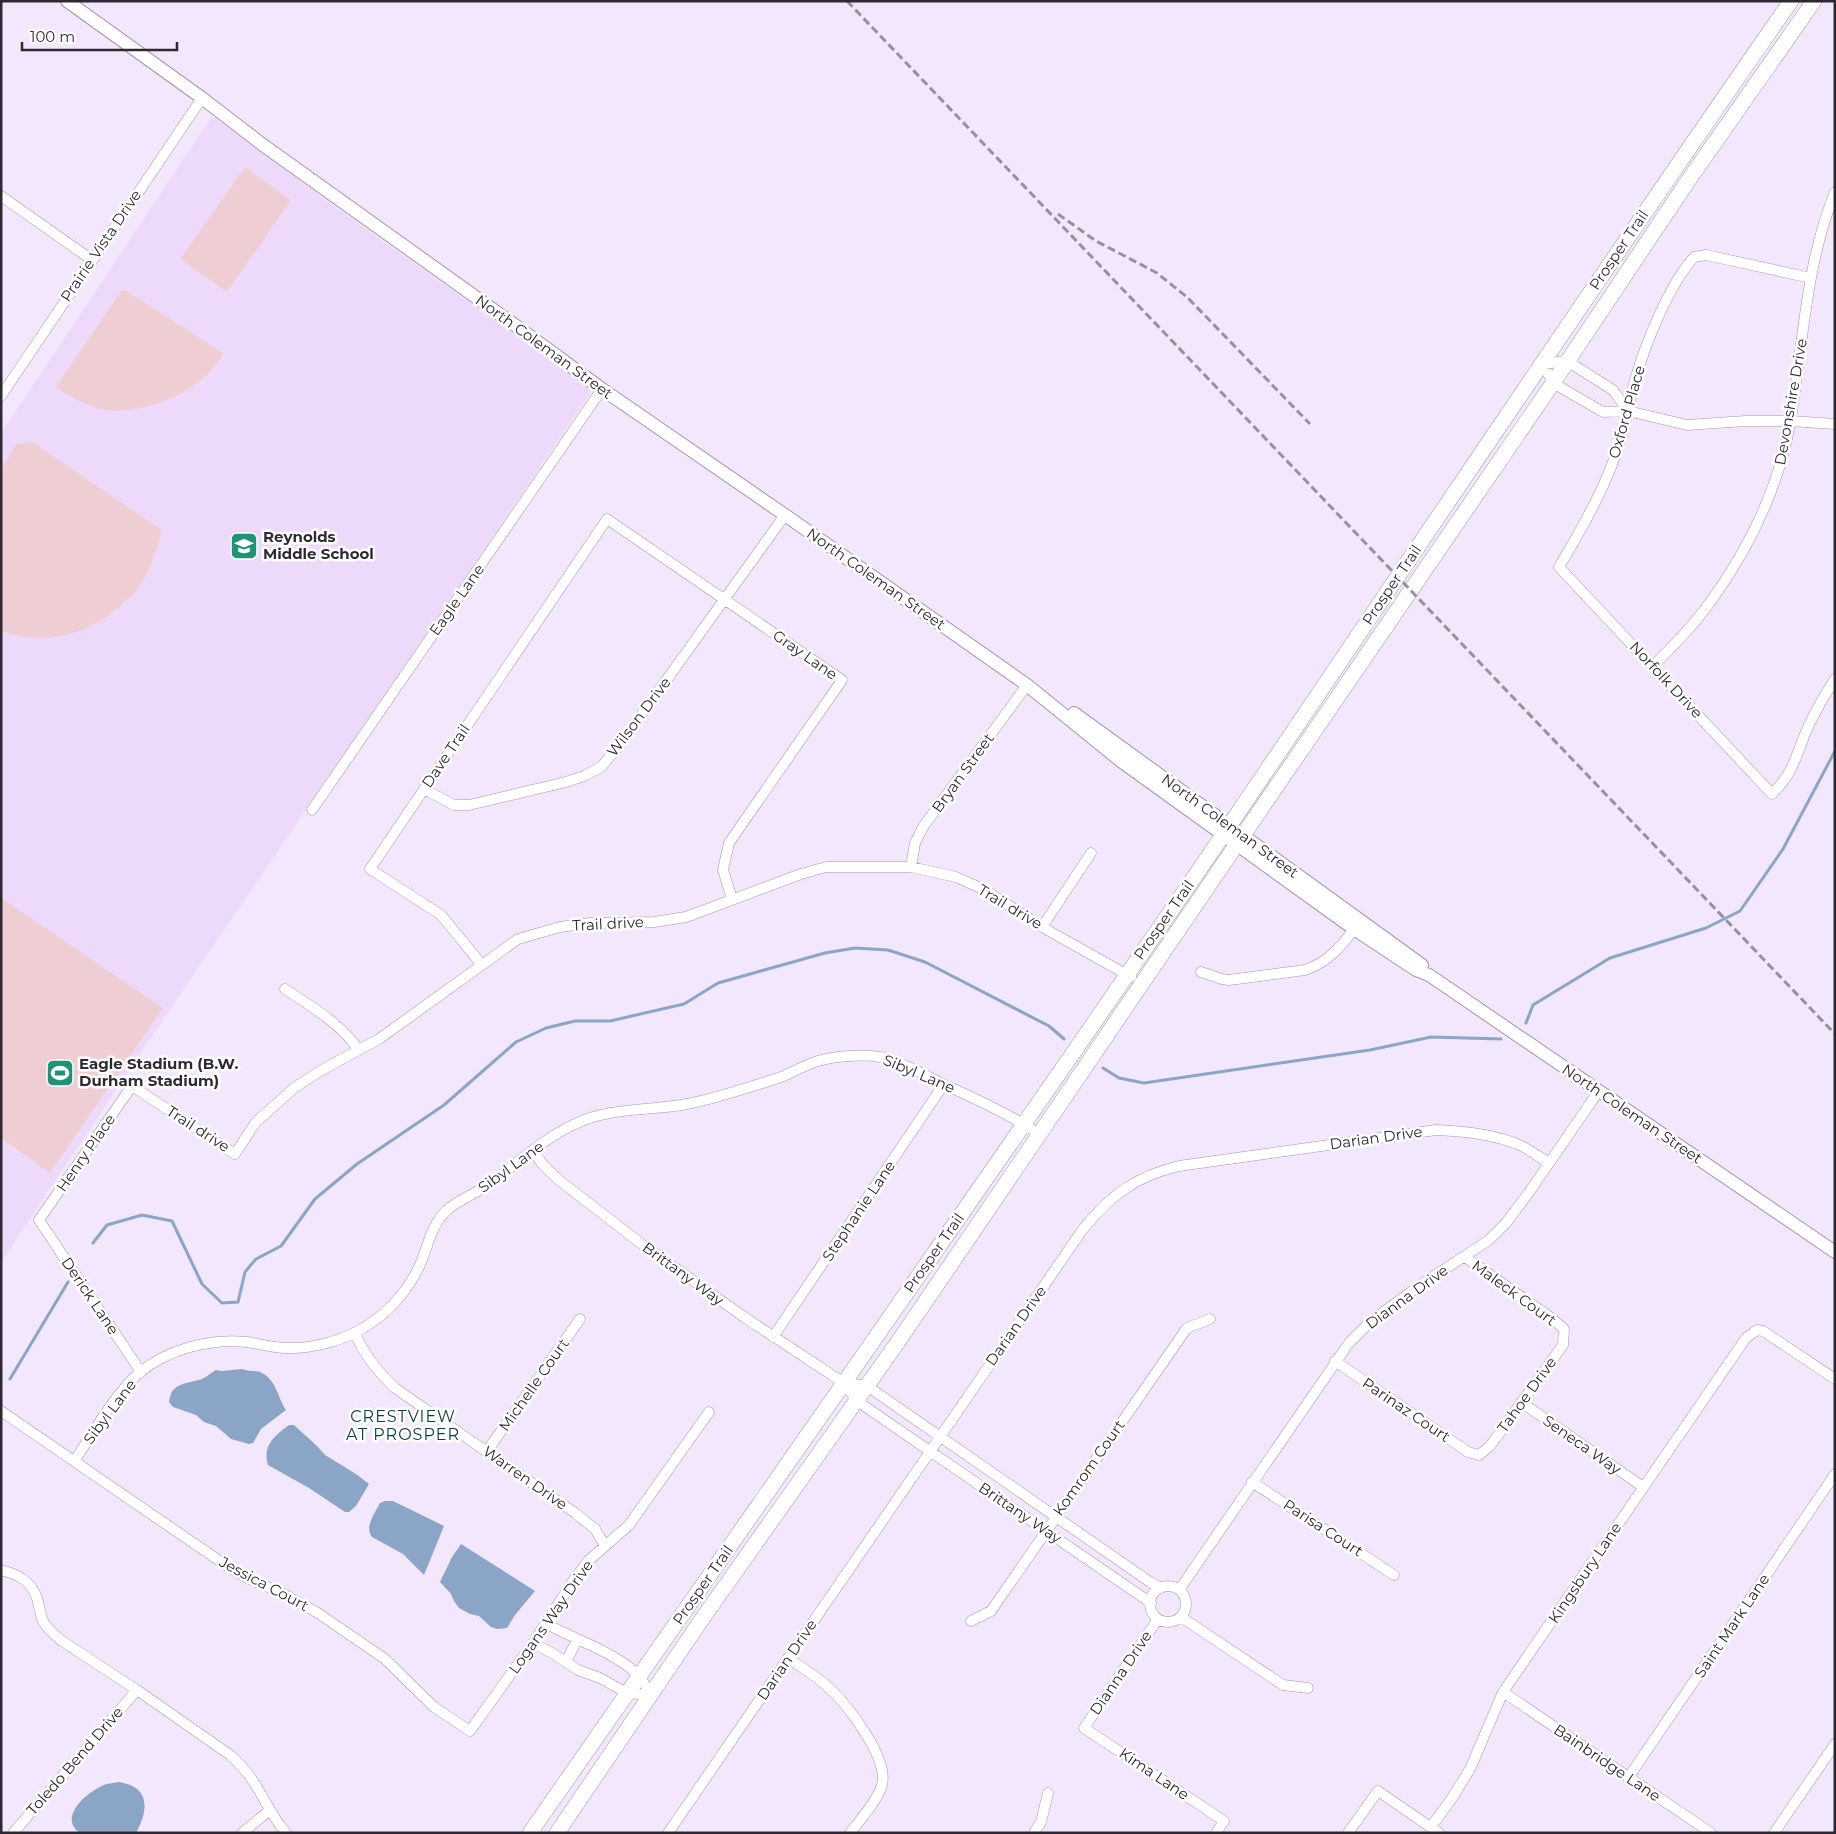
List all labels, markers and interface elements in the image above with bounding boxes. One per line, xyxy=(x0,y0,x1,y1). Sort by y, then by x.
scale bar xyxy=(22,20,178,52)
text: 100 m xyxy=(30,27,75,46)
street label: Prairie Vista Drive xyxy=(56,186,145,305)
street label: Prosper Trail xyxy=(1585,206,1652,294)
street label: North Coleman Street xyxy=(472,290,617,403)
street label: Devonshire Drive xyxy=(1770,337,1811,467)
street label: Oxford Place xyxy=(1604,363,1649,460)
street label: North Coleman Street xyxy=(803,523,949,634)
place label: Reynolds Middle School xyxy=(263,527,374,563)
school or university icon: Reynolds Middle School xyxy=(229,531,259,561)
street label: Prosper Trail xyxy=(1358,541,1425,629)
street label: Eagle Lane xyxy=(425,560,488,639)
street label: Gray Lane xyxy=(769,625,841,684)
street label: Norfolk Drive xyxy=(1626,637,1707,722)
street label: Wilson Drive xyxy=(603,673,675,760)
street label: Dave Trail xyxy=(417,720,474,791)
street label: Bryan Street xyxy=(927,729,998,816)
street label: North Coleman Street xyxy=(1158,769,1303,882)
street label: Prosper Trail xyxy=(1129,876,1198,963)
street label: Trail drive xyxy=(975,880,1046,933)
street label: Trail drive xyxy=(572,912,644,935)
street label: Sibyl Lane xyxy=(880,1050,958,1097)
place label: Eagle Stadium (B.W. Durham Stadium) xyxy=(79,1054,238,1090)
sports icon: Eagle Stadium (B.W. Durham Stadium) xyxy=(45,1058,75,1088)
street label: North Coleman Street xyxy=(1559,1060,1706,1168)
street label: Trail drive xyxy=(163,1101,234,1156)
street label: Henry Place xyxy=(52,1110,119,1195)
street label: Darian Drive xyxy=(1328,1122,1423,1153)
street label: Sibyl Lane xyxy=(474,1137,547,1197)
street label: Stephanie Lane xyxy=(818,1157,899,1265)
street label: Prosper Trail xyxy=(899,1209,968,1296)
street label: Brittany Way xyxy=(639,1238,728,1310)
street label: Derick Lane xyxy=(58,1253,123,1338)
street label: Maleck Court xyxy=(1468,1256,1560,1330)
street label: Dianna Drive xyxy=(1362,1260,1452,1333)
street label: Darian Drive xyxy=(981,1282,1050,1369)
street label: Michelle Court xyxy=(495,1335,573,1435)
street label: Tahoe Drive xyxy=(1493,1353,1560,1436)
street label: Parinaz Court xyxy=(1359,1373,1454,1446)
street label: Sibyl Lane xyxy=(79,1376,140,1448)
district label: CRESTVIEW AT PROSPER xyxy=(346,1407,460,1444)
street label: Seneca Way xyxy=(1539,1411,1626,1479)
street label: Komrom Court xyxy=(1048,1416,1129,1519)
street label: Warren Drive xyxy=(479,1441,571,1514)
street label: Brittany Way xyxy=(975,1478,1066,1548)
street label: Parisa Court xyxy=(1280,1495,1367,1560)
street label: Kingsbury Lane xyxy=(1544,1519,1625,1627)
street label: Prosper Trail xyxy=(668,1541,737,1628)
street label: Jessica Court xyxy=(215,1552,312,1615)
street label: Logans Way Drive xyxy=(504,1556,597,1677)
street label: Saint Mark Lane xyxy=(1690,1570,1773,1681)
street label: Darian Drive xyxy=(753,1616,821,1704)
street label: Dianna Drive xyxy=(1085,1627,1156,1719)
street label: Toledo Bend Drive xyxy=(22,1702,127,1819)
street label: Bainbridge Lane xyxy=(1550,1720,1664,1805)
street label: Kima Lane xyxy=(1116,1743,1193,1804)

